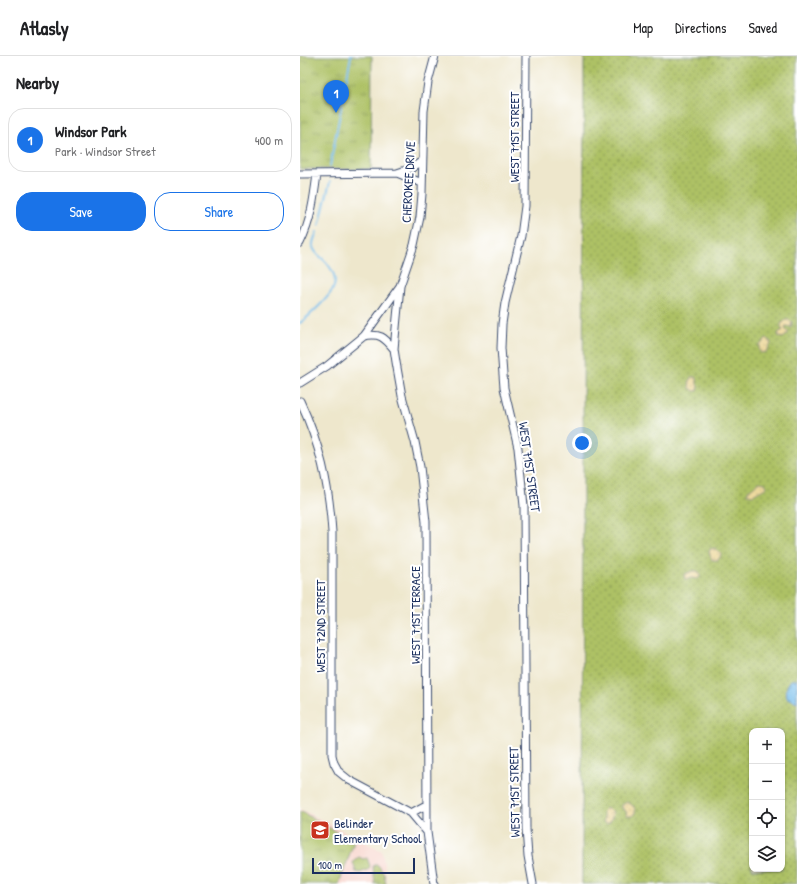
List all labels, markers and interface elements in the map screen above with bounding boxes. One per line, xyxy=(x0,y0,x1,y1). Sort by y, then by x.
text: Atlasly xyxy=(20,15,69,41)
text: Map xyxy=(633,18,653,37)
text: Directions xyxy=(675,18,726,37)
text: Saved xyxy=(748,18,777,37)
text: Nearby xyxy=(16,71,59,94)
pin: 1 xyxy=(323,80,349,113)
street label: WEST 71ST STREET xyxy=(505,91,523,182)
text: Windsor Park xyxy=(55,121,126,142)
text: 1 xyxy=(28,131,32,149)
text: 400 m xyxy=(255,131,283,149)
street label: CHEROKEE DRIVE xyxy=(397,141,419,223)
text: Park · Windsor Street xyxy=(55,142,156,160)
button: Save xyxy=(16,192,146,231)
button: Share xyxy=(154,192,284,231)
street label: WEST 71ST STREET xyxy=(515,421,545,514)
your location xyxy=(572,433,592,453)
street label: WEST 71ST TERRACE xyxy=(406,566,424,664)
street label: WEST 72ND STREET xyxy=(311,579,329,672)
map controls xyxy=(749,728,785,872)
button: + xyxy=(749,728,785,764)
street label: WEST 71ST STREET xyxy=(504,746,524,837)
button: − xyxy=(749,764,785,800)
button: locate xyxy=(749,800,785,836)
place label: Belinder Elementary School xyxy=(334,814,422,847)
school or university icon: Belinder Elementary School xyxy=(309,819,331,841)
button: layers xyxy=(749,836,785,872)
scale bar xyxy=(312,856,415,875)
text: 100 m xyxy=(318,858,342,872)

